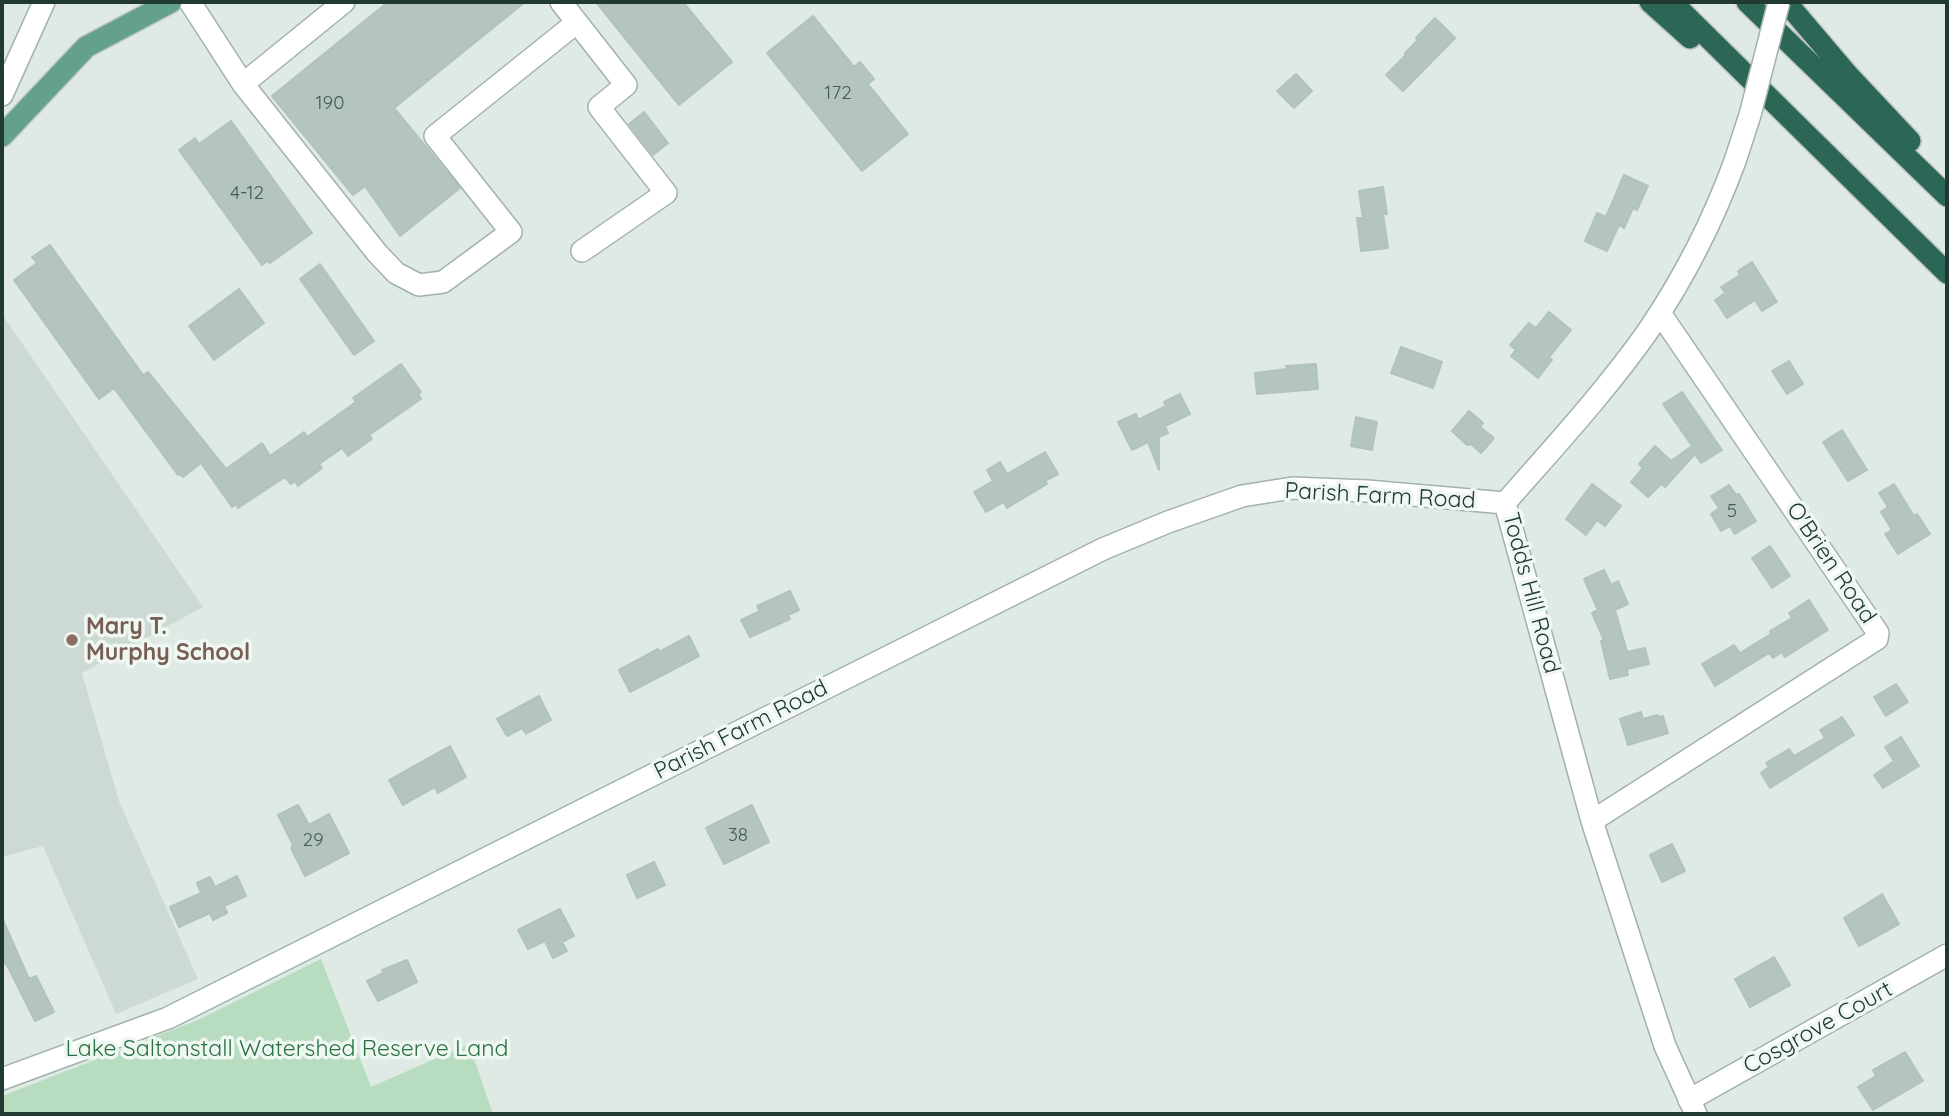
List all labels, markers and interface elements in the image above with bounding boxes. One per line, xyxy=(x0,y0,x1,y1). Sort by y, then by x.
house number: 172 xyxy=(824,82,852,104)
house number: 190 xyxy=(316,92,344,114)
house number: 4-12 xyxy=(230,182,264,204)
street label: Parish Farm Road xyxy=(1284,477,1476,515)
street label: O'Brien Road xyxy=(1780,497,1882,629)
house number: 5 xyxy=(1727,500,1737,522)
street label: Todds Hill Road xyxy=(1496,510,1566,676)
place label: Mary T. Murphy School xyxy=(86,613,250,667)
marker: Mary T. Murphy School xyxy=(64,632,80,648)
street label: Parish Farm Road xyxy=(650,674,832,786)
house number: 38 xyxy=(728,824,748,846)
house number: 29 xyxy=(302,829,324,851)
street label: Cosgrove Court xyxy=(1739,976,1897,1080)
park label: Lake Saltonstall Watershed Reserve Land xyxy=(66,1035,508,1063)

